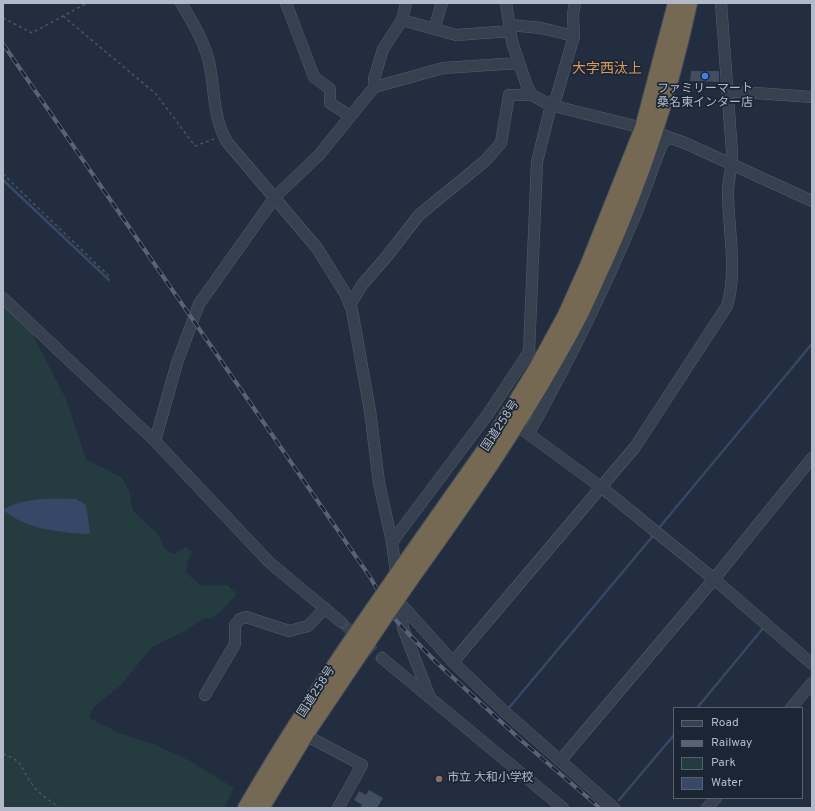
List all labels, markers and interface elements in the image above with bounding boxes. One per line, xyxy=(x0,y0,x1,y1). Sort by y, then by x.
district label: 大字西汰上 xyxy=(572,62,642,78)
marker: ファミリーマート 桑名東インター店 xyxy=(700,71,710,81)
place label: ファミリーマート 桑名東インター店 xyxy=(657,83,753,111)
street label: 国道258号 xyxy=(479,398,523,454)
street label: 国道258号 xyxy=(295,664,339,720)
legend xyxy=(673,707,803,799)
text: Road xyxy=(711,715,739,731)
text: Railway xyxy=(711,735,752,751)
text: Park xyxy=(711,755,736,771)
place label: 市立 大和小学校 xyxy=(447,772,534,786)
marker: 市立 大和小学校 xyxy=(434,774,444,784)
text: Water xyxy=(711,775,743,791)

